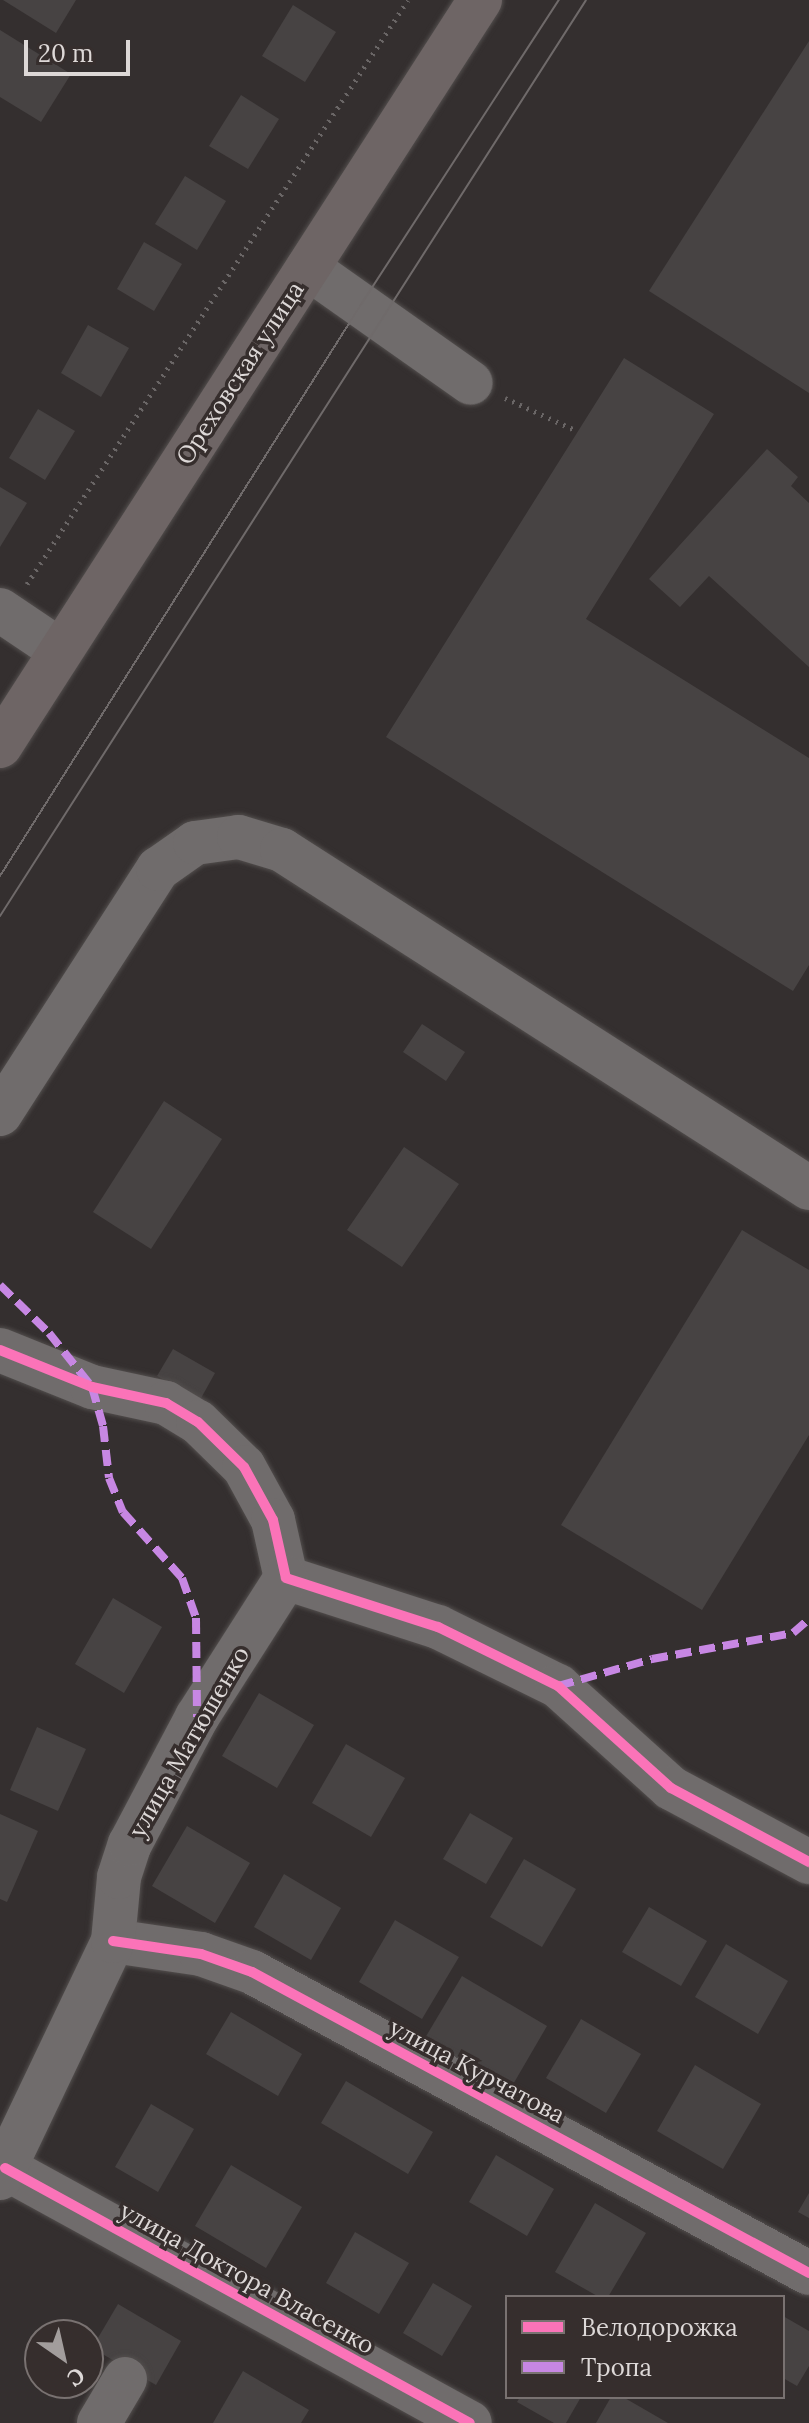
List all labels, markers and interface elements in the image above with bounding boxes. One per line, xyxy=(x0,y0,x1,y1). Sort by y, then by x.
scale bar xyxy=(28,24,134,74)
text: 20 m xyxy=(38,38,94,69)
street label: Ореховская улица xyxy=(170,276,310,470)
street label: улица Матюшенко xyxy=(123,1641,255,1843)
street label: улица Курчатова xyxy=(384,2013,570,2129)
street label: улица Доктора Власенко xyxy=(115,2196,379,2360)
legend xyxy=(505,2295,785,2399)
text: Велодорожка xyxy=(581,2312,738,2343)
north arrow xyxy=(24,2319,104,2399)
text: Тропа xyxy=(581,2352,652,2383)
text: С xyxy=(62,2361,90,2393)

